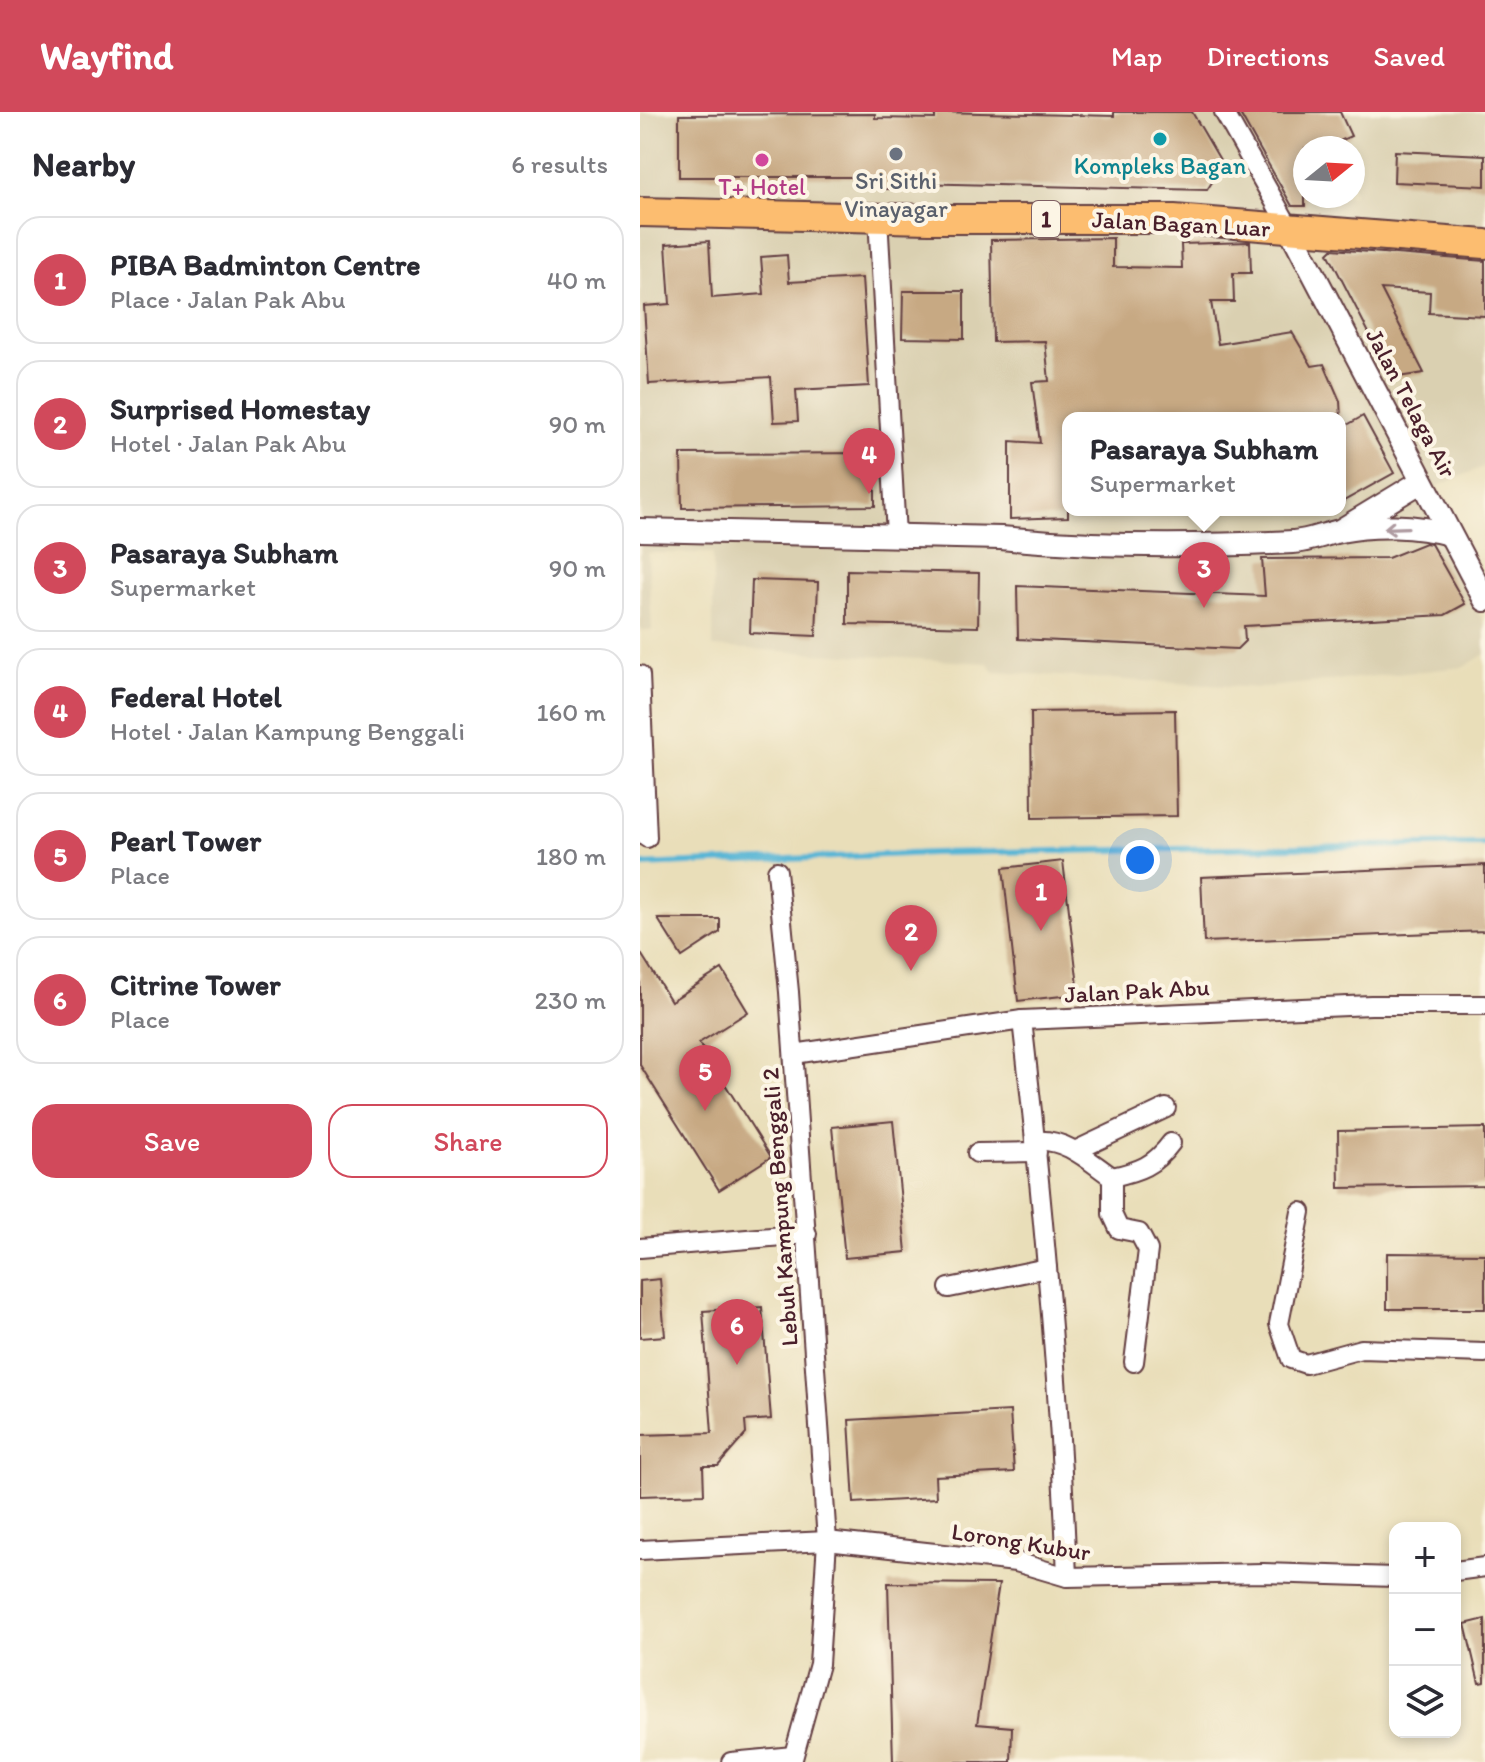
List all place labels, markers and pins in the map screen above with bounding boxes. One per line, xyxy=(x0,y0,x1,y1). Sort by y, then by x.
marker: Kompleks Bagan xyxy=(1151,130,1169,148)
marker: Sri Sithi Vinayagar xyxy=(887,145,905,163)
marker: T+ Hotel xyxy=(753,151,771,169)
place label: Kompleks Bagan xyxy=(1074,151,1247,180)
place label: Sri Sithi Vinayagar xyxy=(844,166,948,223)
place label: T+ Hotel xyxy=(718,172,806,201)
pin: 4 xyxy=(843,428,895,494)
pin: 3 xyxy=(1178,542,1230,608)
pin: 1 xyxy=(1015,865,1067,931)
pin: 2 xyxy=(885,905,937,971)
pin: 5 xyxy=(679,1045,731,1111)
pin: 6 xyxy=(711,1299,763,1365)

